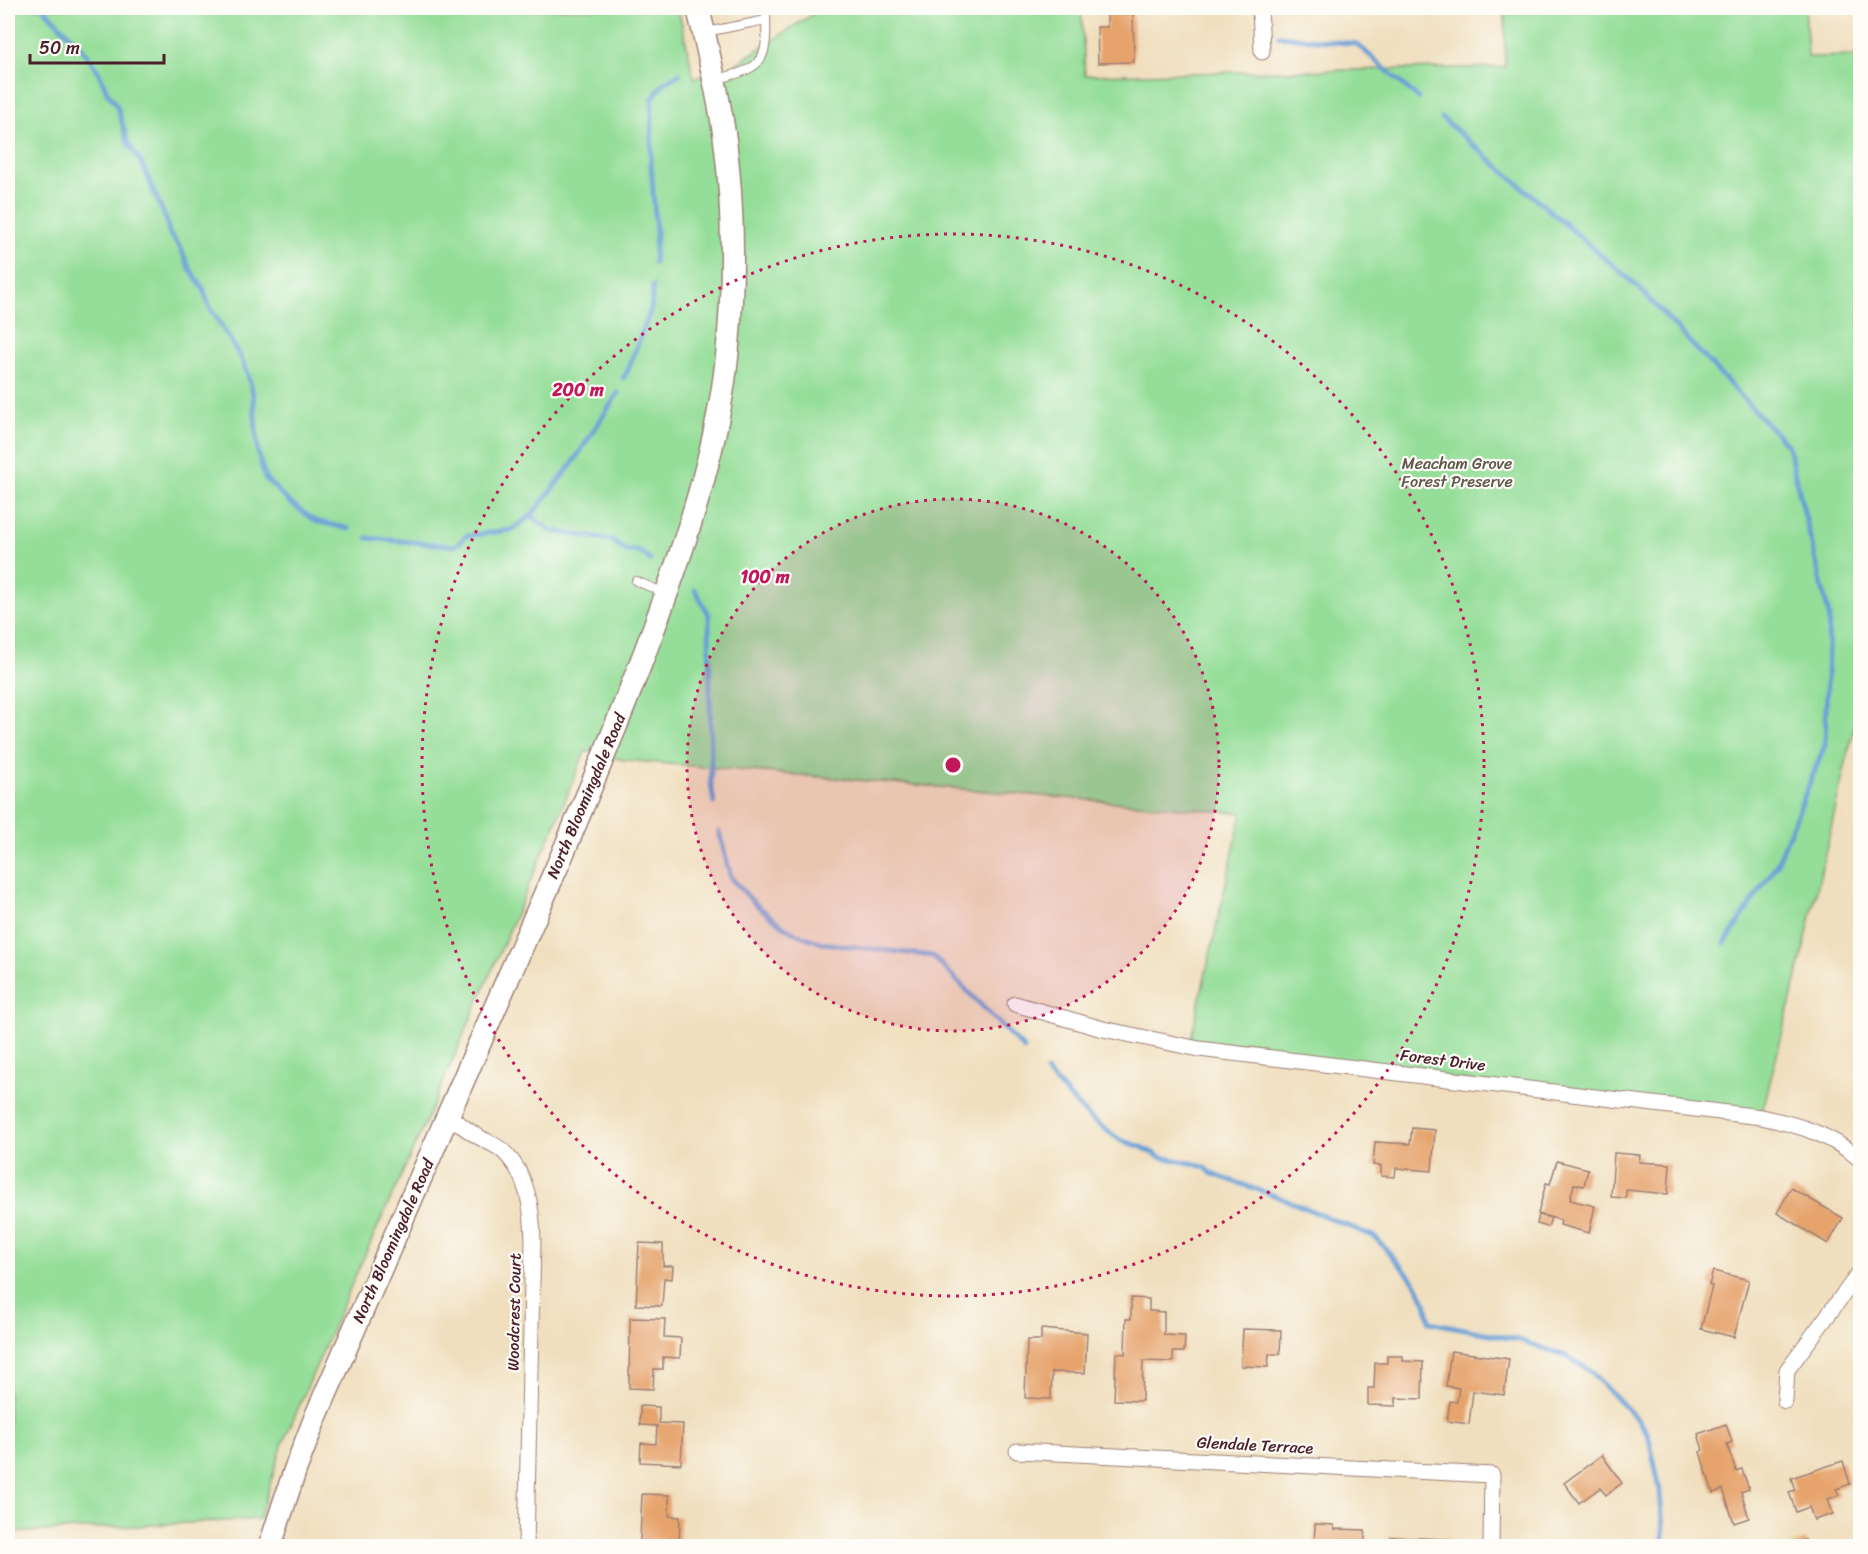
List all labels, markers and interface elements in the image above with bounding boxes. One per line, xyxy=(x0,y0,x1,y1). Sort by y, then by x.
scale bar xyxy=(30,27,164,65)
text: 50 m xyxy=(39,32,80,64)
text: 200 m xyxy=(551,374,604,406)
park label: Meacham Grove Forest Preserve xyxy=(1401,449,1513,496)
text: 100 m xyxy=(741,561,790,593)
street label: North Bloomingdale Road xyxy=(538,707,635,883)
centre of rings xyxy=(943,755,963,775)
street label: Forest Drive xyxy=(1399,1040,1487,1080)
street label: North Bloomingdale Road xyxy=(344,1153,443,1328)
street label: Woodcrest Court xyxy=(498,1253,530,1371)
street label: Glendale Terrace xyxy=(1196,1427,1314,1463)

